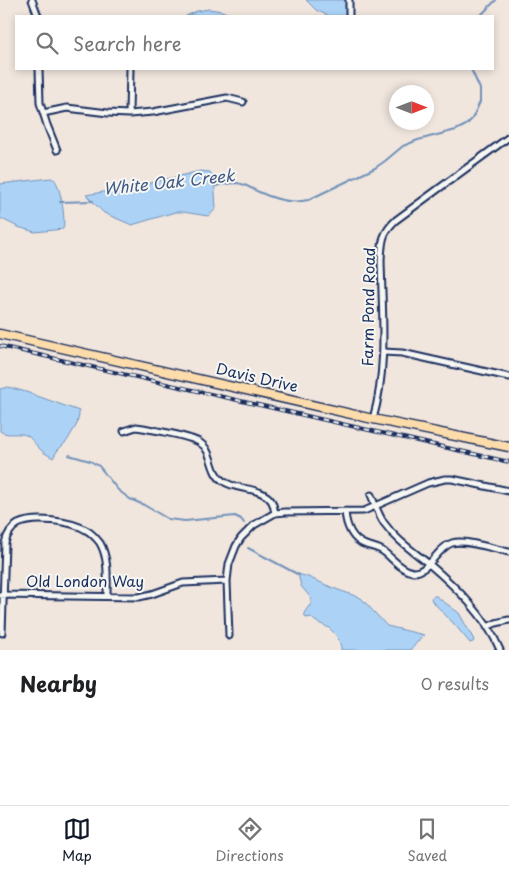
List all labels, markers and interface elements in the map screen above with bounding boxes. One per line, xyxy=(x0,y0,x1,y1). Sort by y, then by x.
search box xyxy=(15,15,494,70)
icon: search xyxy=(33,29,61,57)
text: Search here xyxy=(73,29,182,57)
north arrow xyxy=(389,85,434,130)
water label: White Oak Creek xyxy=(102,162,237,200)
street label: Farm Pond Road xyxy=(355,247,380,367)
street label: Davis Drive xyxy=(214,356,300,397)
street label: Old London Way xyxy=(26,569,144,592)
text: Nearby xyxy=(20,667,97,699)
text: 0 results xyxy=(421,671,489,695)
tab: Map xyxy=(62,815,92,866)
tab: Directions xyxy=(216,815,284,866)
tab: Saved xyxy=(407,815,447,866)

